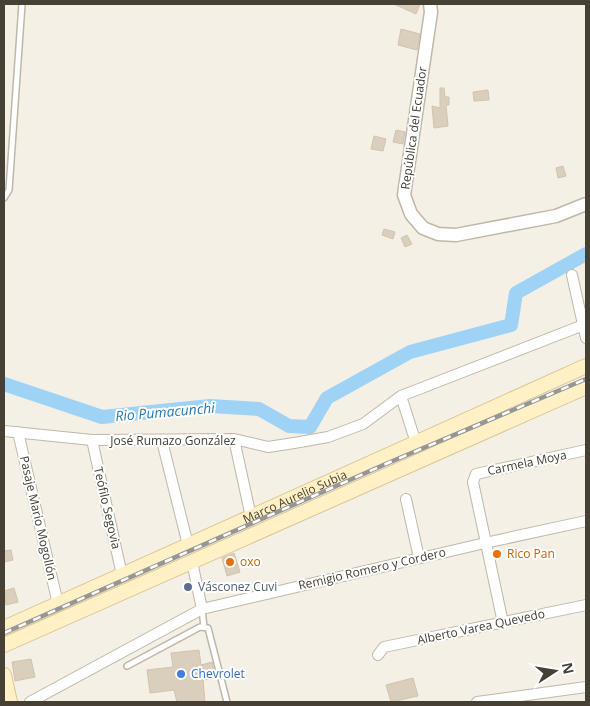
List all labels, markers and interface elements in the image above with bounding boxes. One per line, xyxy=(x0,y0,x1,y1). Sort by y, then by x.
street label: República del Ecuador xyxy=(396,65,431,190)
water label: Rio Pumacunchi xyxy=(115,398,216,425)
street label: José Rumazo González xyxy=(109,432,236,449)
street label: Carmela Moya xyxy=(486,446,568,479)
street label: Pasaje Mario Mogollón xyxy=(16,454,61,582)
street label: Teófilo Segovia xyxy=(90,465,125,551)
street label: Marco Aurelio Subia xyxy=(240,466,349,527)
street label: Remigio Romero y Cordero xyxy=(296,543,447,594)
place label: Rico Pan xyxy=(507,545,555,562)
marker: Rico Pan xyxy=(491,548,503,560)
place label: oxo xyxy=(240,553,261,570)
marker: oxo xyxy=(224,556,236,568)
place label: Vásconez Cuvi xyxy=(198,578,277,595)
marker: Vásconez Cuvi xyxy=(182,581,194,593)
street label: Alberto Varea Quevedo xyxy=(415,605,546,648)
north arrow xyxy=(530,646,580,696)
text: N xyxy=(558,661,579,676)
place label: Chevrolet xyxy=(191,665,245,682)
marker: Chevrolet xyxy=(175,668,187,680)

